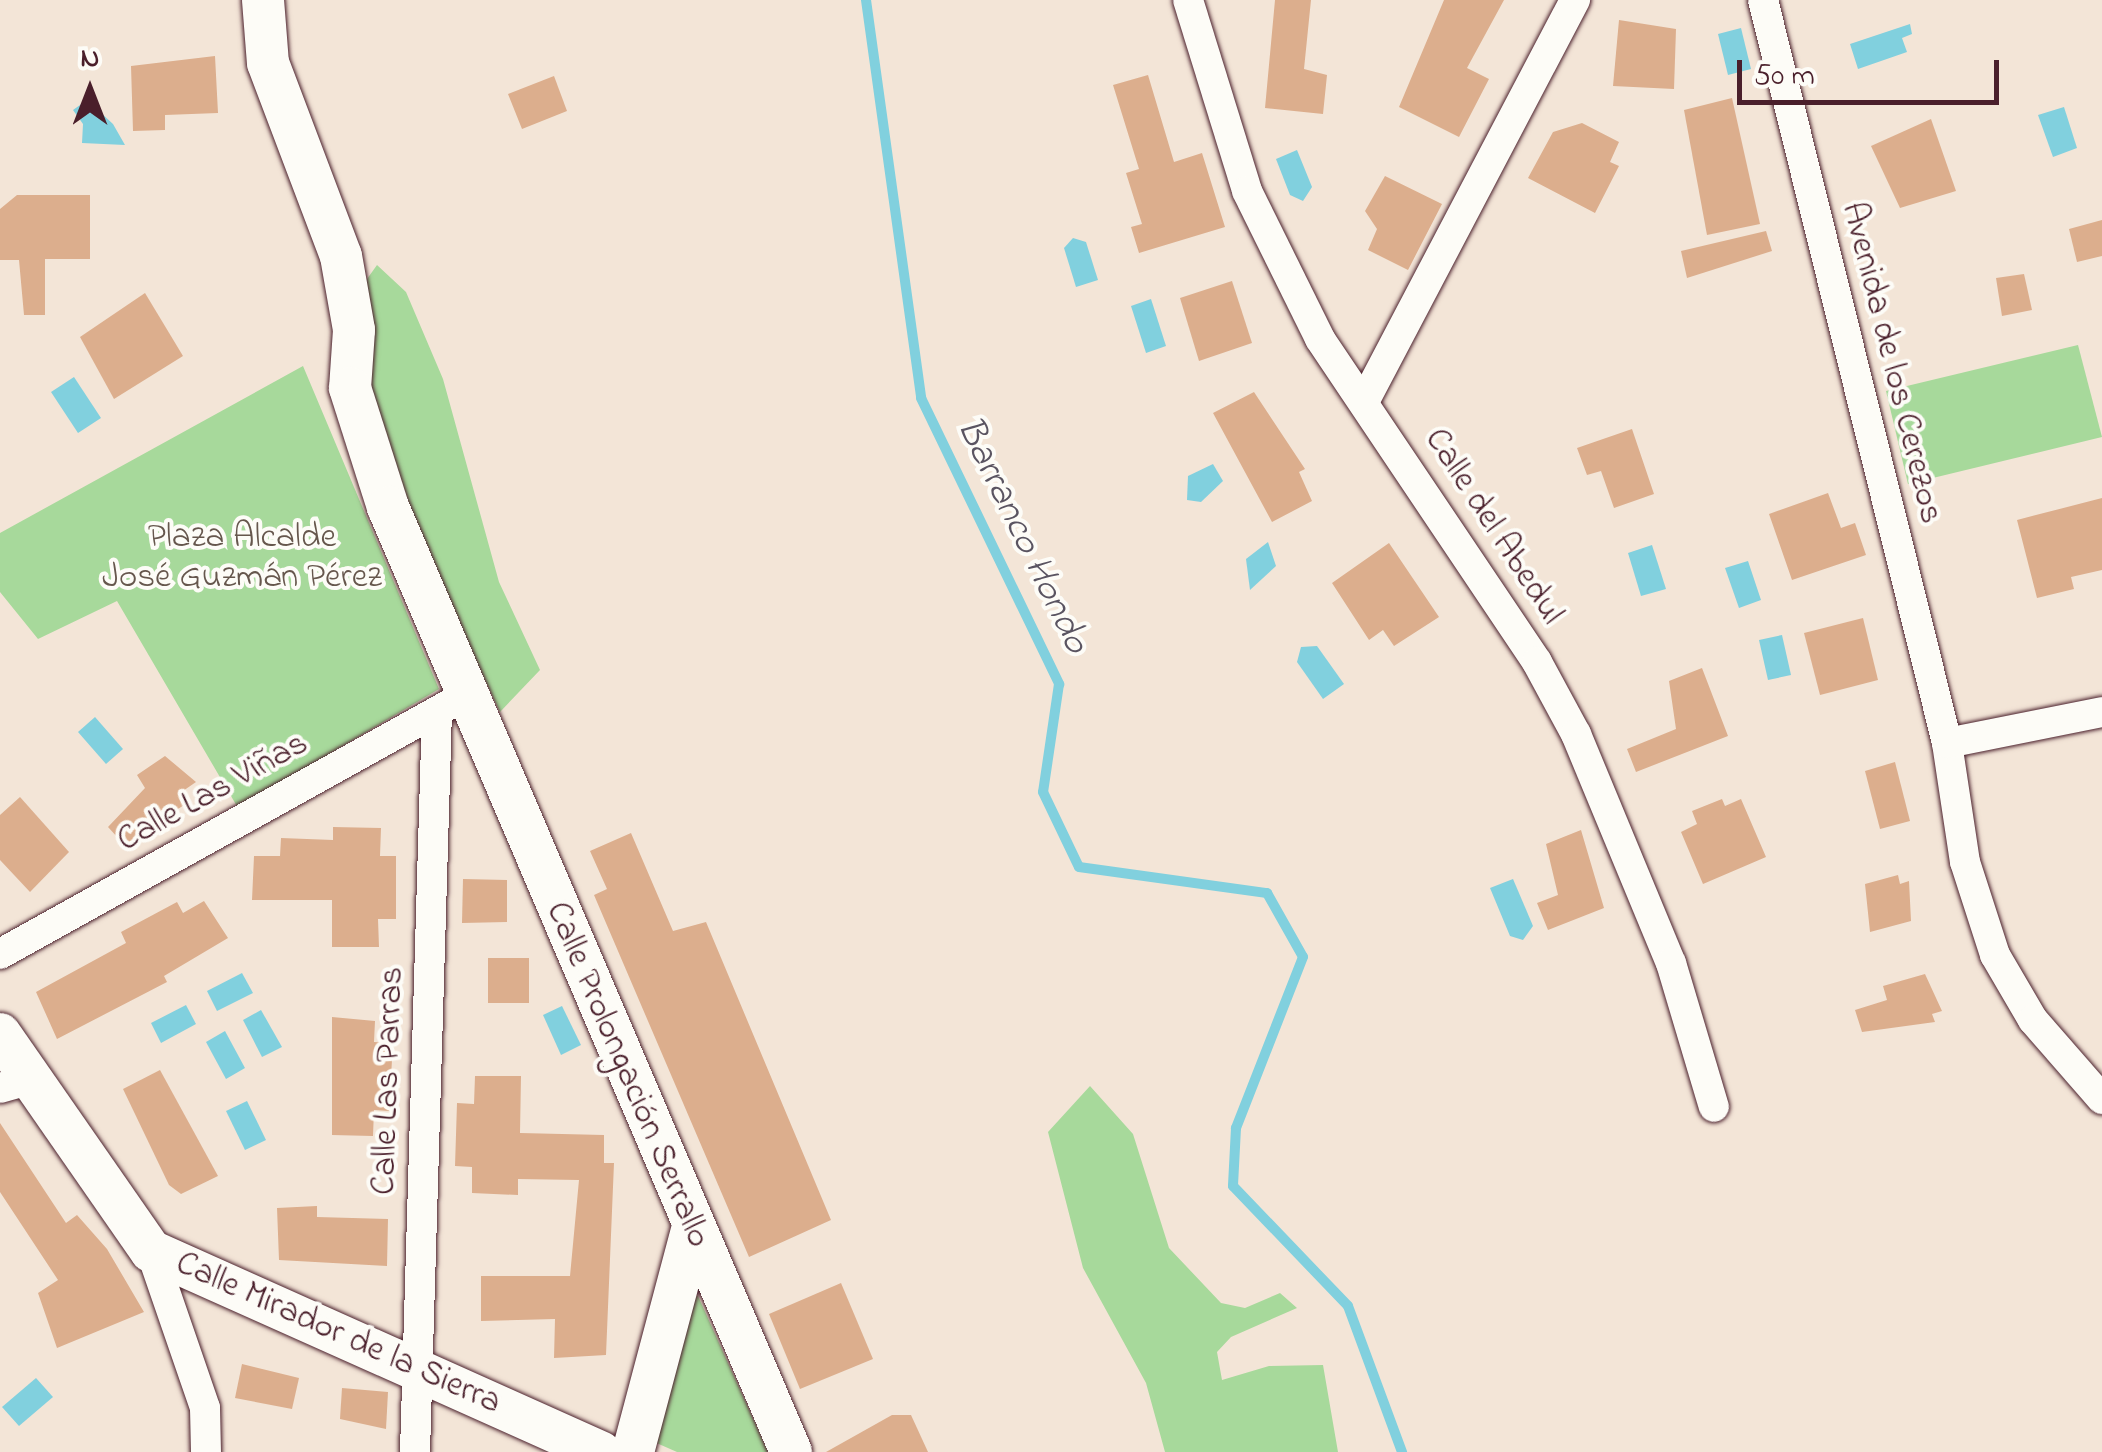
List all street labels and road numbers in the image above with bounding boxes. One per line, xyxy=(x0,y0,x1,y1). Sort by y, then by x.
street label: Avenida de los Cerezos xyxy=(1831,198,1951,528)
street label: Calle del Abedul xyxy=(1414,421,1572,633)
street label: Calle Las Viñas xyxy=(110,723,316,863)
street label: Calle Prolongación Serrallo xyxy=(535,896,719,1254)
street label: Calle Las Parras xyxy=(364,966,414,1196)
street label: Calle Mirador de la Sierra xyxy=(169,1243,507,1425)

